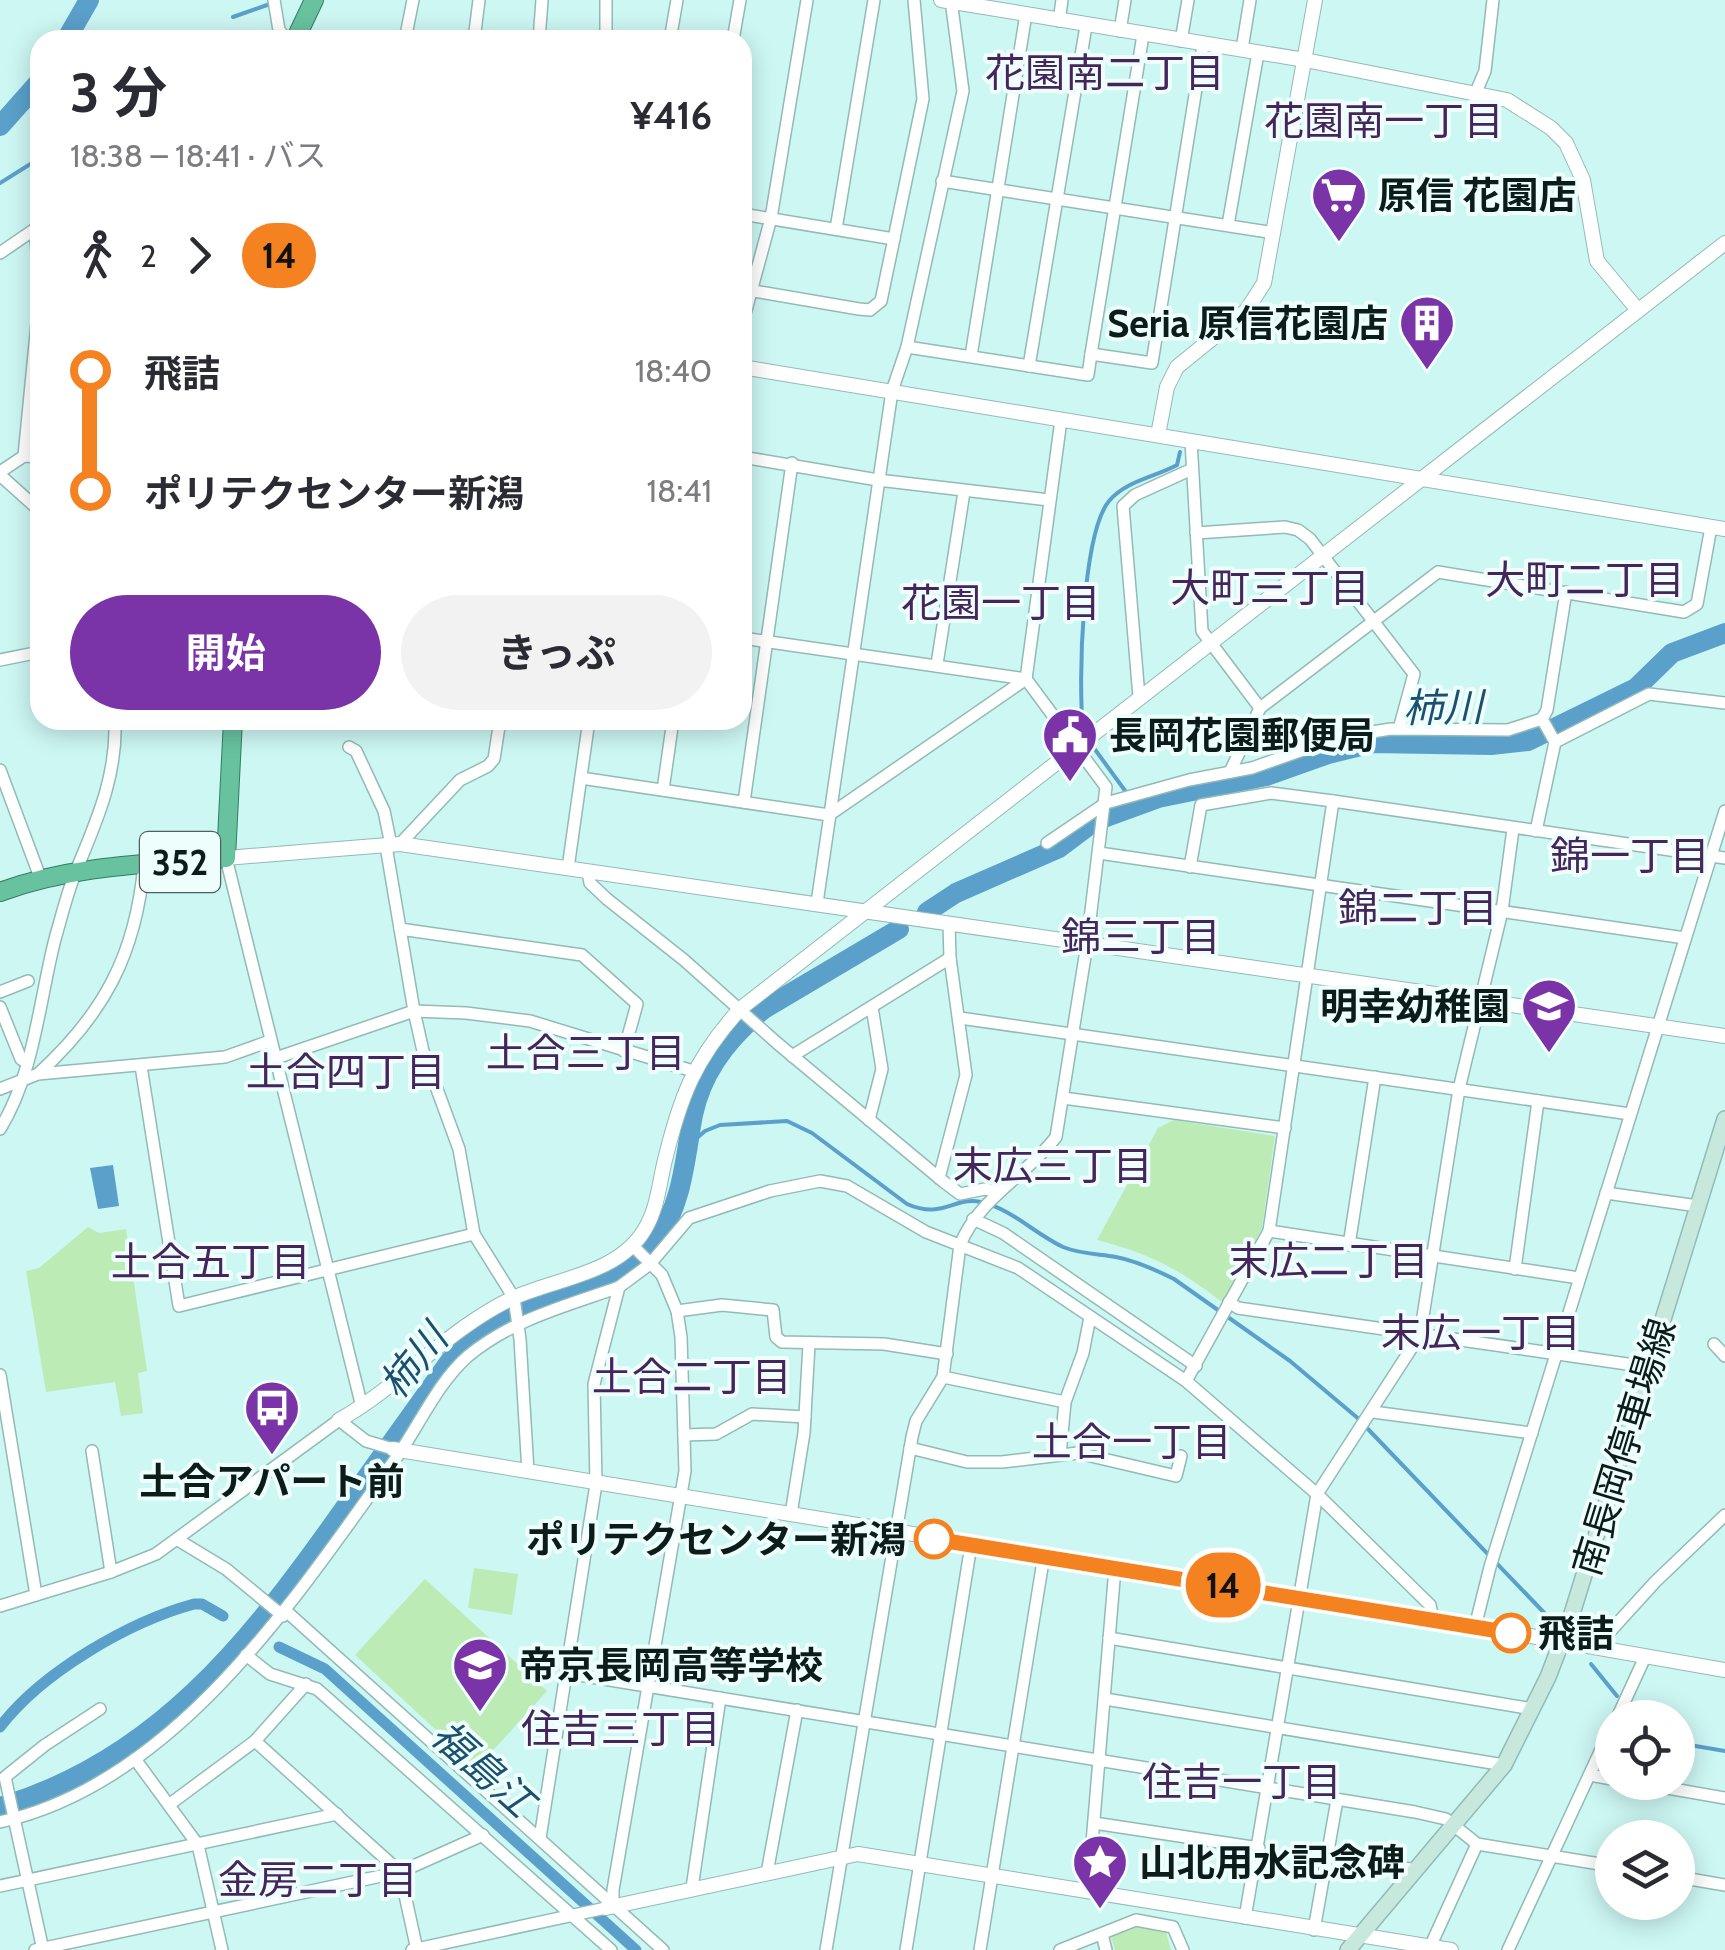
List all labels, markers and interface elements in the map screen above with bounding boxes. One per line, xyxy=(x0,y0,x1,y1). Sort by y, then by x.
district label: 花園南二丁目 xyxy=(985,48,1225,97)
text: 3 分 xyxy=(70,59,167,126)
text: ¥416 xyxy=(630,92,712,139)
district label: 花園南一丁目 xyxy=(1264,96,1504,145)
text: 18:38 – 18:41 · バス xyxy=(70,136,326,175)
supermarket icon: 原信 花園店 xyxy=(1309,165,1369,244)
place label: 原信 花園店 xyxy=(1378,172,1577,219)
icon: walk xyxy=(70,228,125,283)
icon: forward xyxy=(172,228,227,283)
text: 14 xyxy=(262,234,296,277)
text: 2 xyxy=(140,236,157,275)
building icon: Seria 原信花園店 xyxy=(1397,293,1457,372)
place label: Seria 原信花園店 xyxy=(1107,300,1388,347)
text: 飛詰 xyxy=(144,350,220,397)
text: 18:40 xyxy=(635,351,712,390)
text: ポリテクセンター新潟 xyxy=(144,470,524,517)
text: 18:41 xyxy=(647,471,712,510)
district label: 大町二丁目 xyxy=(1485,555,1685,604)
district label: 大町三丁目 xyxy=(1170,563,1370,612)
district label: 花園一丁目 xyxy=(901,578,1101,627)
button: 開始 xyxy=(70,595,381,710)
button: きっぷ xyxy=(401,595,712,710)
water label: 柿川 xyxy=(1403,682,1487,732)
public building icon: 長岡花園郵便局 xyxy=(1040,705,1100,784)
place label: 長岡花園郵便局 xyxy=(1109,712,1375,759)
district label: 錦一丁目 xyxy=(1550,831,1710,880)
road number: 352 xyxy=(140,832,220,892)
district label: 錦二丁目 xyxy=(1338,883,1498,932)
district label: 錦三丁目 xyxy=(1061,912,1221,961)
school or university icon: 明幸幼稚園 xyxy=(1519,976,1579,1055)
place label: 明幸幼稚園 xyxy=(1320,983,1510,1030)
district label: 土合三丁目 xyxy=(486,1028,686,1077)
district label: 土合四丁目 xyxy=(246,1047,446,1096)
district label: 末広三丁目 xyxy=(953,1141,1153,1190)
district label: 末広二丁目 xyxy=(1229,1236,1429,1285)
district label: 土合五丁目 xyxy=(111,1237,311,1286)
district label: 末広一丁目 xyxy=(1381,1308,1581,1357)
water label: 柿川 xyxy=(369,1311,460,1408)
street label: 南長岡停車場線 xyxy=(1563,1313,1685,1581)
district label: 土合二丁目 xyxy=(592,1352,792,1401)
bus stop icon: 土合アパート前 xyxy=(242,1378,302,1457)
district label: 土合一丁目 xyxy=(1032,1417,1232,1466)
place label: 土合アパート前 xyxy=(139,1458,405,1505)
place label: ポリテクセンター新潟 xyxy=(526,1516,906,1563)
marker: ポリテクセンター新潟 xyxy=(915,1520,953,1558)
line badge: 14 xyxy=(1178,1552,1268,1618)
text: 14 xyxy=(1206,1564,1240,1607)
place label: 飛詰 xyxy=(1538,1610,1614,1657)
marker: 飛詰 xyxy=(1492,1614,1530,1652)
school or university icon: 帝京長岡高等学校 xyxy=(450,1635,510,1714)
place label: 帝京長岡高等学校 xyxy=(519,1642,823,1689)
map controls xyxy=(1595,1700,1695,1920)
button: locate xyxy=(1595,1700,1695,1800)
district label: 住吉三丁目 xyxy=(521,1704,721,1753)
water label: 福島江 xyxy=(422,1710,547,1829)
district label: 住吉一丁目 xyxy=(1142,1757,1342,1806)
button: layers xyxy=(1595,1820,1695,1920)
place icon: 山北用水記念碑 xyxy=(1070,1832,1130,1911)
place label: 山北用水記念碑 xyxy=(1139,1839,1405,1886)
district label: 金房二丁目 xyxy=(218,1855,418,1904)

